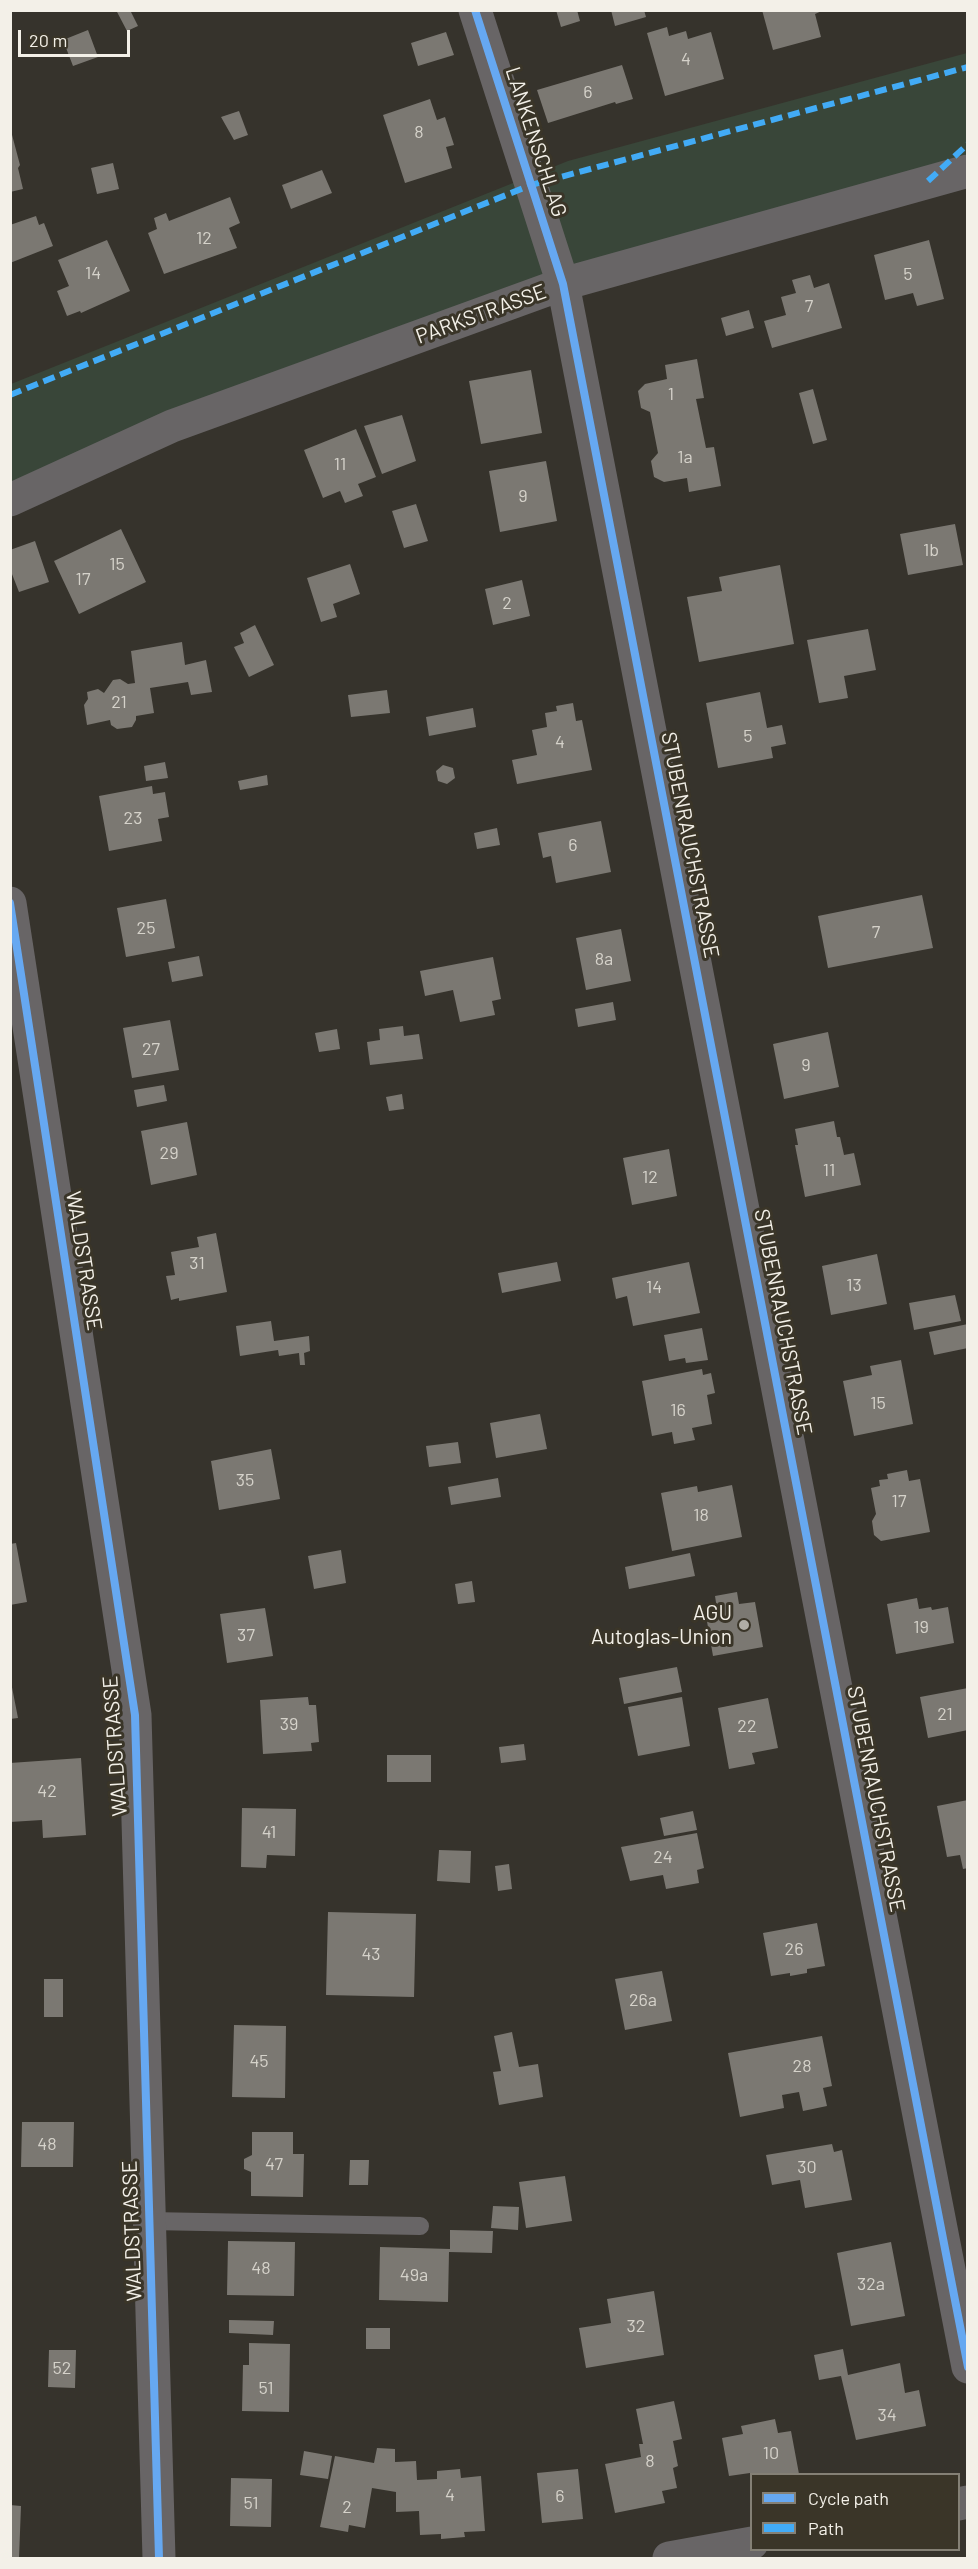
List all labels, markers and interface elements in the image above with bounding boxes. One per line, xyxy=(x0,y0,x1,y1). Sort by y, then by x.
scale bar xyxy=(21,18,134,56)
text: 20 m xyxy=(29,29,67,51)
house number: 4 xyxy=(681,48,691,70)
street label: LANKENSCHLAG xyxy=(500,64,572,220)
house number: 6 xyxy=(583,81,593,103)
house number: 8 xyxy=(414,121,424,143)
house number: 12 xyxy=(196,227,212,249)
house number: 14 xyxy=(85,262,101,284)
house number: 5 xyxy=(903,263,913,285)
street label: PARKSTRASSE xyxy=(412,279,550,349)
house number: 7 xyxy=(805,295,813,317)
house number: 1 xyxy=(668,383,674,405)
house number: 1a xyxy=(677,446,693,468)
house number: 11 xyxy=(334,453,346,475)
house number: 9 xyxy=(518,485,528,507)
house number: 1b xyxy=(923,539,939,561)
house number: 15 xyxy=(109,553,125,575)
house number: 17 xyxy=(76,568,90,590)
house number: 2 xyxy=(502,592,512,614)
house number: 21 xyxy=(111,691,127,713)
house number: 5 xyxy=(743,725,753,747)
street label: STUBENRAUCHSTRASSE xyxy=(656,730,724,960)
house number: 4 xyxy=(555,731,565,753)
house number: 23 xyxy=(124,807,142,829)
house number: 6 xyxy=(568,834,578,856)
house number: 25 xyxy=(137,917,155,939)
house number: 7 xyxy=(872,921,880,943)
house number: 8a xyxy=(595,948,613,970)
house number: 27 xyxy=(142,1038,160,1060)
house number: 9 xyxy=(801,1054,811,1076)
house number: 29 xyxy=(159,1142,179,1164)
house number: 11 xyxy=(823,1159,835,1181)
house number: 12 xyxy=(642,1166,658,1188)
street label: WALDSTRASSE xyxy=(61,1190,107,1332)
street label: STUBENRAUCHSTRASSE xyxy=(749,1207,817,1437)
house number: 31 xyxy=(189,1252,205,1274)
house number: 13 xyxy=(846,1274,862,1296)
house number: 14 xyxy=(646,1276,662,1298)
house number: 15 xyxy=(870,1392,886,1414)
house number: 16 xyxy=(670,1399,686,1421)
house number: 35 xyxy=(236,1469,254,1491)
house number: 17 xyxy=(892,1490,906,1512)
house number: 18 xyxy=(693,1504,709,1526)
place label: AGU Autoglas-Union xyxy=(591,1600,732,1650)
house number: 19 xyxy=(913,1616,929,1638)
marker: AGU Autoglas-Union xyxy=(737,1618,751,1632)
house number: 37 xyxy=(237,1624,255,1646)
street label: WALDSTRASSE xyxy=(98,1675,132,1817)
street label: STUBENRAUCHSTRASSE xyxy=(842,1684,910,1914)
house number: 21 xyxy=(937,1703,953,1725)
house number: 39 xyxy=(280,1713,298,1735)
house number: 22 xyxy=(737,1715,757,1737)
house number: 42 xyxy=(37,1780,57,1802)
house number: 41 xyxy=(262,1821,276,1843)
house number: 24 xyxy=(653,1846,673,1868)
house number: 26 xyxy=(785,1938,803,1960)
house number: 43 xyxy=(361,1943,381,1965)
house number: 26a xyxy=(629,1989,657,2011)
house number: 45 xyxy=(249,2050,269,2072)
house number: 28 xyxy=(792,2055,812,2077)
house number: 48 xyxy=(37,2133,57,2155)
house number: 47 xyxy=(265,2153,283,2175)
house number: 30 xyxy=(797,2156,817,2178)
street label: WALDSTRASSE xyxy=(117,2160,147,2302)
house number: 48 xyxy=(251,2257,271,2279)
house number: 49a xyxy=(400,2264,428,2286)
house number: 32a xyxy=(857,2273,885,2295)
house number: 32 xyxy=(627,2315,645,2337)
house number: 52 xyxy=(53,2357,71,2379)
house number: 51 xyxy=(258,2377,274,2399)
house number: 34 xyxy=(877,2404,897,2426)
house number: 10 xyxy=(763,2442,779,2464)
house number: 8 xyxy=(645,2450,655,2472)
legend xyxy=(750,2473,960,2551)
house number: 4 xyxy=(445,2484,455,2506)
house number: 6 xyxy=(555,2485,565,2507)
text: Cycle path xyxy=(808,2487,889,2509)
house number: 51 xyxy=(243,2492,259,2514)
house number: 2 xyxy=(342,2496,352,2518)
text: Path xyxy=(808,2517,844,2539)

